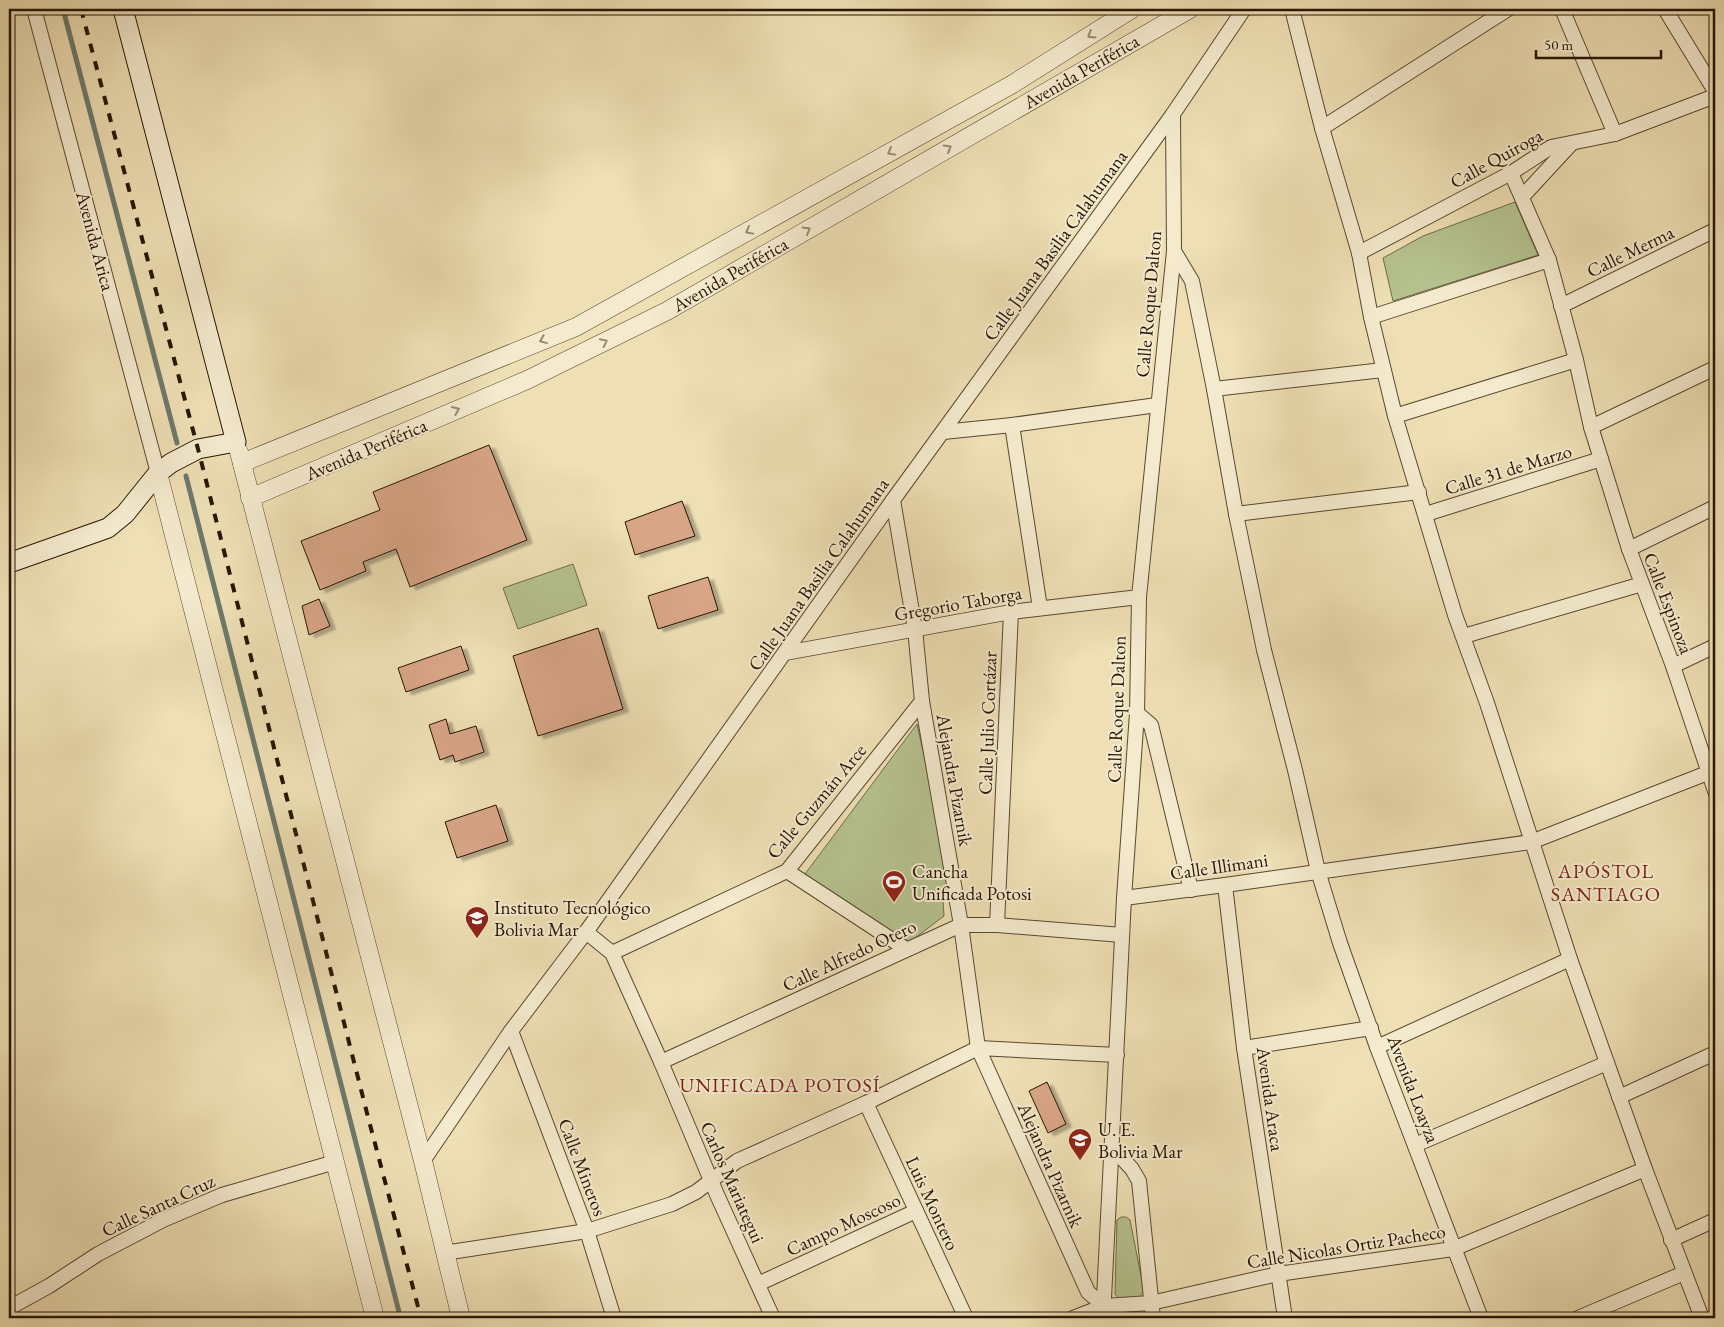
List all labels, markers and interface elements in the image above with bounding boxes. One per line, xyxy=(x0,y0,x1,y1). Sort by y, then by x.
street label: Avenida Periférica xyxy=(1018,28,1144,115)
one-way arrow xyxy=(1088,28,1097,38)
scale bar xyxy=(1536,28,1662,60)
text: 50 m xyxy=(1544,35,1573,54)
street label: Calle Quiroga xyxy=(1446,123,1547,194)
one-way arrow xyxy=(942,145,951,155)
street label: Calle Juana Basilia Calahumana xyxy=(978,145,1133,346)
one-way arrow xyxy=(887,146,896,156)
street label: Avenida Arica xyxy=(70,188,121,294)
street label: Calle Merma xyxy=(1582,219,1678,283)
one-way arrow xyxy=(745,225,754,235)
one-way arrow xyxy=(802,226,811,236)
street label: Calle Roque Dalton xyxy=(1130,230,1167,379)
street label: Avenida Periférica xyxy=(667,231,793,318)
one-way arrow xyxy=(539,334,548,344)
one-way arrow xyxy=(598,338,607,348)
one-way arrow xyxy=(451,406,460,417)
street label: Avenida Periférica xyxy=(301,412,431,487)
street label: Calle 31 de Marzo xyxy=(1442,438,1575,501)
street label: Calle Juana Basilia Calahumana xyxy=(742,473,895,676)
street label: Calle Espinoza xyxy=(1638,549,1699,658)
street label: Gregorio Taborga xyxy=(892,580,1024,627)
street label: Calle Roque Dalton xyxy=(1101,635,1132,783)
street label: Calle Julio Cortázar xyxy=(972,650,1003,795)
street label: Alejandra Pizarnik xyxy=(930,711,979,849)
street label: Calle Guzmán Arce xyxy=(761,739,872,864)
street label: Calle Illimani xyxy=(1168,847,1270,886)
district label: APÓSTOL SANTIAGO xyxy=(1551,858,1661,907)
place label: Cancha Unificada Potosi xyxy=(912,859,1032,906)
sports icon: Cancha Unificada Potosi xyxy=(881,869,907,903)
place label: Instituto Tecnológico Bolivia Mar xyxy=(494,895,651,942)
school or university icon: Instituto Tecnológico Bolivia Mar xyxy=(464,905,490,939)
street label: Calle Alfredo Otero xyxy=(778,913,920,997)
street label: Avenida Loayza xyxy=(1381,1031,1446,1147)
street label: Avenida Araca xyxy=(1251,1044,1290,1153)
district label: UNIFICADA POTOSÍ xyxy=(679,1072,881,1098)
street label: Alejandra Pizarnik xyxy=(1011,1098,1090,1233)
street label: Calle Mineros xyxy=(552,1115,613,1220)
street label: Carlos Mariategui xyxy=(695,1117,771,1247)
place label: U. E. Bolivia Mar xyxy=(1098,1117,1183,1164)
school or university icon: U. E. Bolivia Mar xyxy=(1067,1127,1093,1161)
street label: Luis Montero xyxy=(900,1152,965,1254)
street label: Calle Santa Cruz xyxy=(98,1168,220,1243)
street label: Campo Moscoso xyxy=(782,1187,904,1262)
street label: Calle Nicolas Ortiz Pacheco xyxy=(1245,1218,1447,1275)

